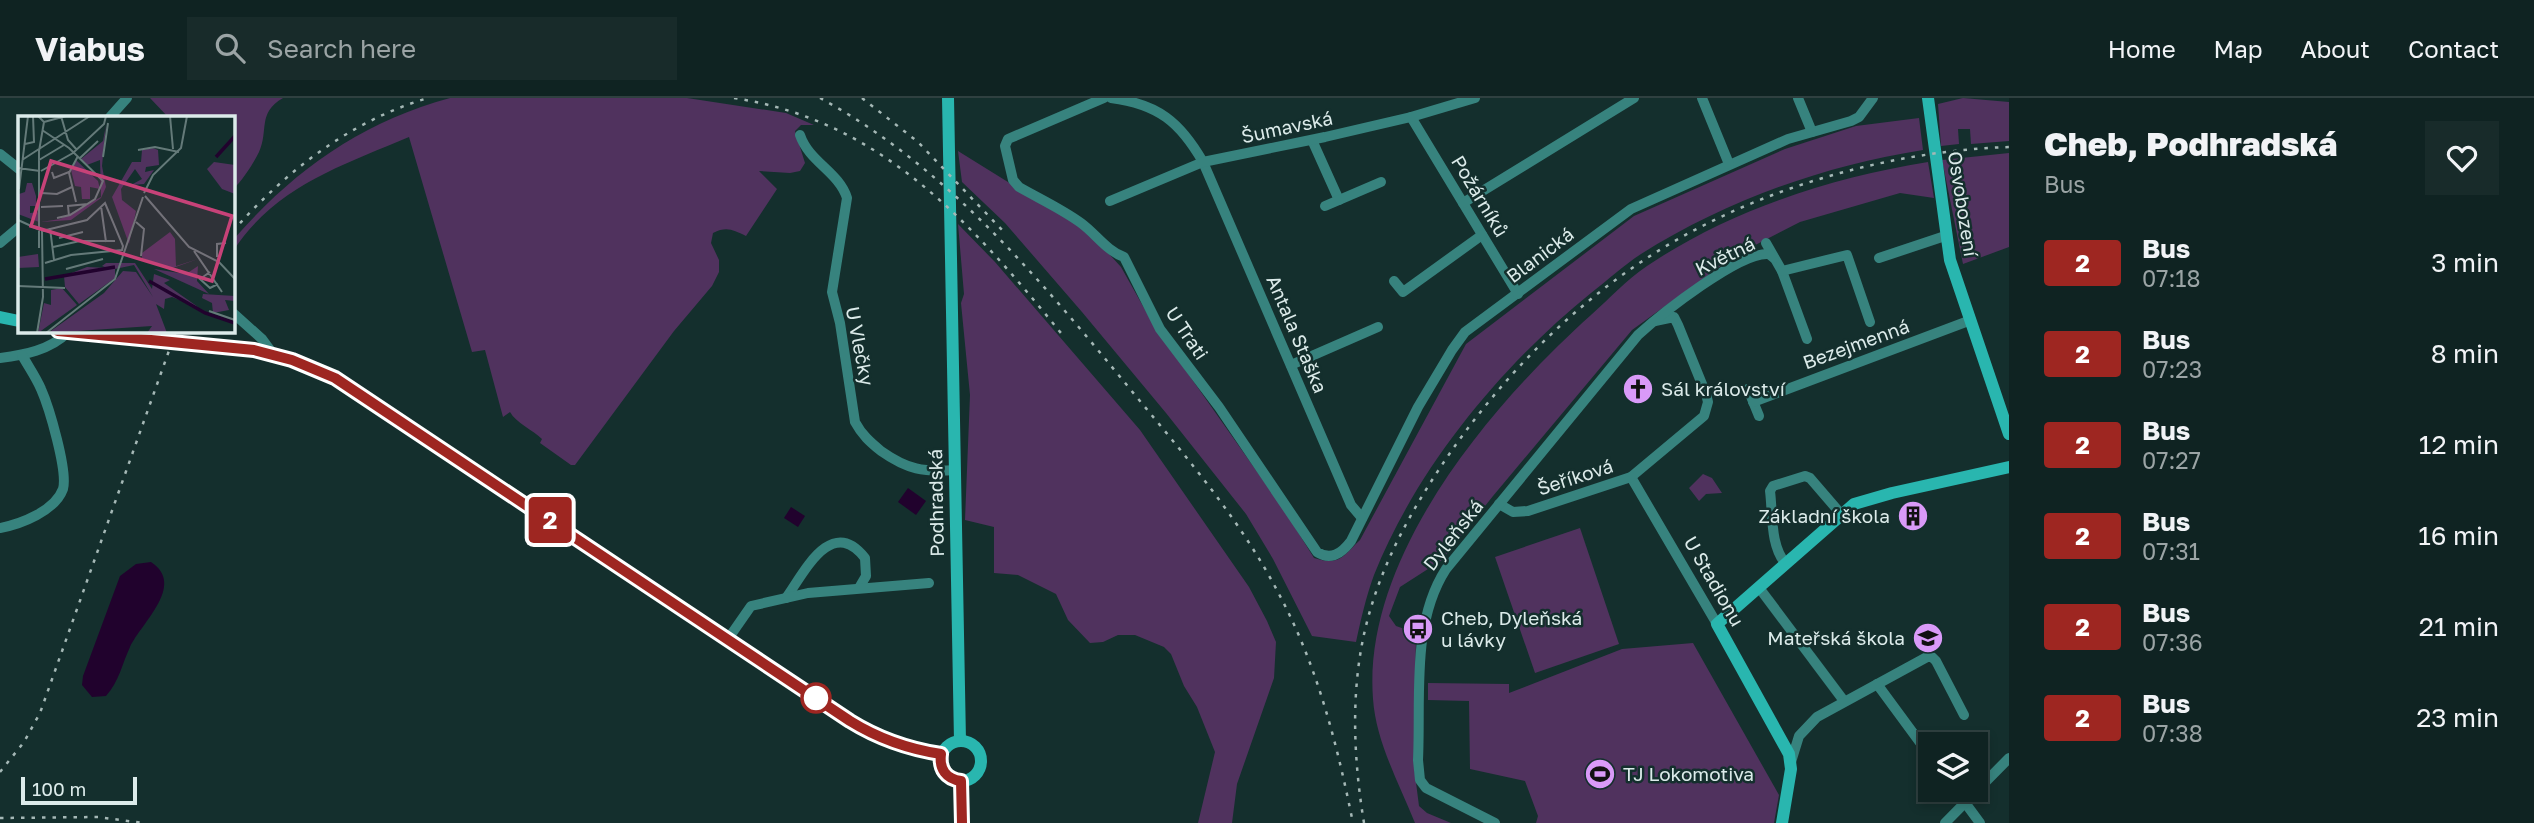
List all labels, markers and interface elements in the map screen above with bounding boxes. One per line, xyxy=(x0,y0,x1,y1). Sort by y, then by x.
search box xyxy=(187,17,677,80)
text: Viabus xyxy=(35,29,145,68)
icon: search xyxy=(211,29,249,67)
text: Search here xyxy=(267,33,416,64)
text: Home xyxy=(2108,34,2176,63)
text: Map xyxy=(2214,34,2263,63)
text: About xyxy=(2301,34,2370,63)
text: Contact xyxy=(2408,34,2499,63)
street label: Šumavská xyxy=(1239,106,1335,147)
inset map xyxy=(18,116,234,332)
button: heart xyxy=(2425,121,2499,195)
text: Cheb, Podhradská xyxy=(2044,124,2337,163)
street label: Osvobození xyxy=(1944,150,1983,260)
street label: Požárníků xyxy=(1447,151,1514,241)
text: Bus xyxy=(2044,170,2086,198)
street label: Blanická xyxy=(1502,222,1578,287)
street label: Květná xyxy=(1691,231,1758,280)
text: Bus xyxy=(2142,233,2190,264)
text: 3 min xyxy=(2431,247,2499,278)
text: 2 xyxy=(2075,248,2090,277)
text: 07:18 xyxy=(2142,264,2201,292)
street label: Antala Staška xyxy=(1262,272,1333,396)
street label: U Trati xyxy=(1161,302,1213,364)
street label: U Vlečky xyxy=(842,304,879,388)
street label: Bezejmenná xyxy=(1800,314,1912,373)
text: Bus xyxy=(2142,324,2190,355)
text: 8 min xyxy=(2431,338,2499,369)
text: 2 xyxy=(2075,339,2090,368)
text: 07:23 xyxy=(2142,355,2202,383)
church icon: Sál království xyxy=(1621,372,1655,406)
place label: Sál království xyxy=(1661,377,1787,400)
text: Bus xyxy=(2142,415,2190,446)
text: 12 min xyxy=(2419,429,2499,460)
text: 2 xyxy=(2075,430,2090,459)
text: 07:27 xyxy=(2142,446,2201,474)
street label: Podhradská xyxy=(923,449,948,557)
street label: Šeříková xyxy=(1534,453,1616,500)
street label: Dyleňská xyxy=(1418,495,1487,575)
line badge: 2 xyxy=(527,497,573,543)
building icon: Základní škola xyxy=(1896,499,1930,533)
place label: Základní škola xyxy=(1758,504,1890,527)
text: 2 xyxy=(543,505,557,534)
text: Bus xyxy=(2142,506,2190,537)
text: 16 min xyxy=(2418,520,2499,551)
text: 2 xyxy=(2075,521,2090,550)
street label: U Stadionu xyxy=(1679,532,1749,630)
text: 07:31 xyxy=(2142,537,2200,565)
text: Bus xyxy=(2142,597,2190,628)
place label: Cheb, Dyleňská u lávky xyxy=(1441,606,1582,651)
text: 21 min xyxy=(2419,611,2499,642)
bus stop icon: Cheb, Dyleňská u lávky xyxy=(1401,612,1435,646)
text: 2 xyxy=(2075,612,2090,641)
school or university icon: Mateřská škola xyxy=(1911,621,1945,655)
place label: Mateřská škola xyxy=(1767,626,1905,649)
text: 07:36 xyxy=(2142,628,2203,656)
unlabelled marker xyxy=(801,683,831,713)
text: Bus xyxy=(2142,688,2190,719)
text: 23 min xyxy=(2416,702,2499,733)
text: 2 xyxy=(2075,703,2090,732)
text: 07:38 xyxy=(2142,719,2203,747)
map controls xyxy=(1918,732,1988,802)
button: layers xyxy=(1918,732,1988,802)
sports icon: TJ Lokomotiva xyxy=(1583,757,1617,791)
place label: TJ Lokomotiva xyxy=(1623,762,1754,785)
scale bar xyxy=(21,774,136,806)
text: 100 m xyxy=(32,777,86,800)

